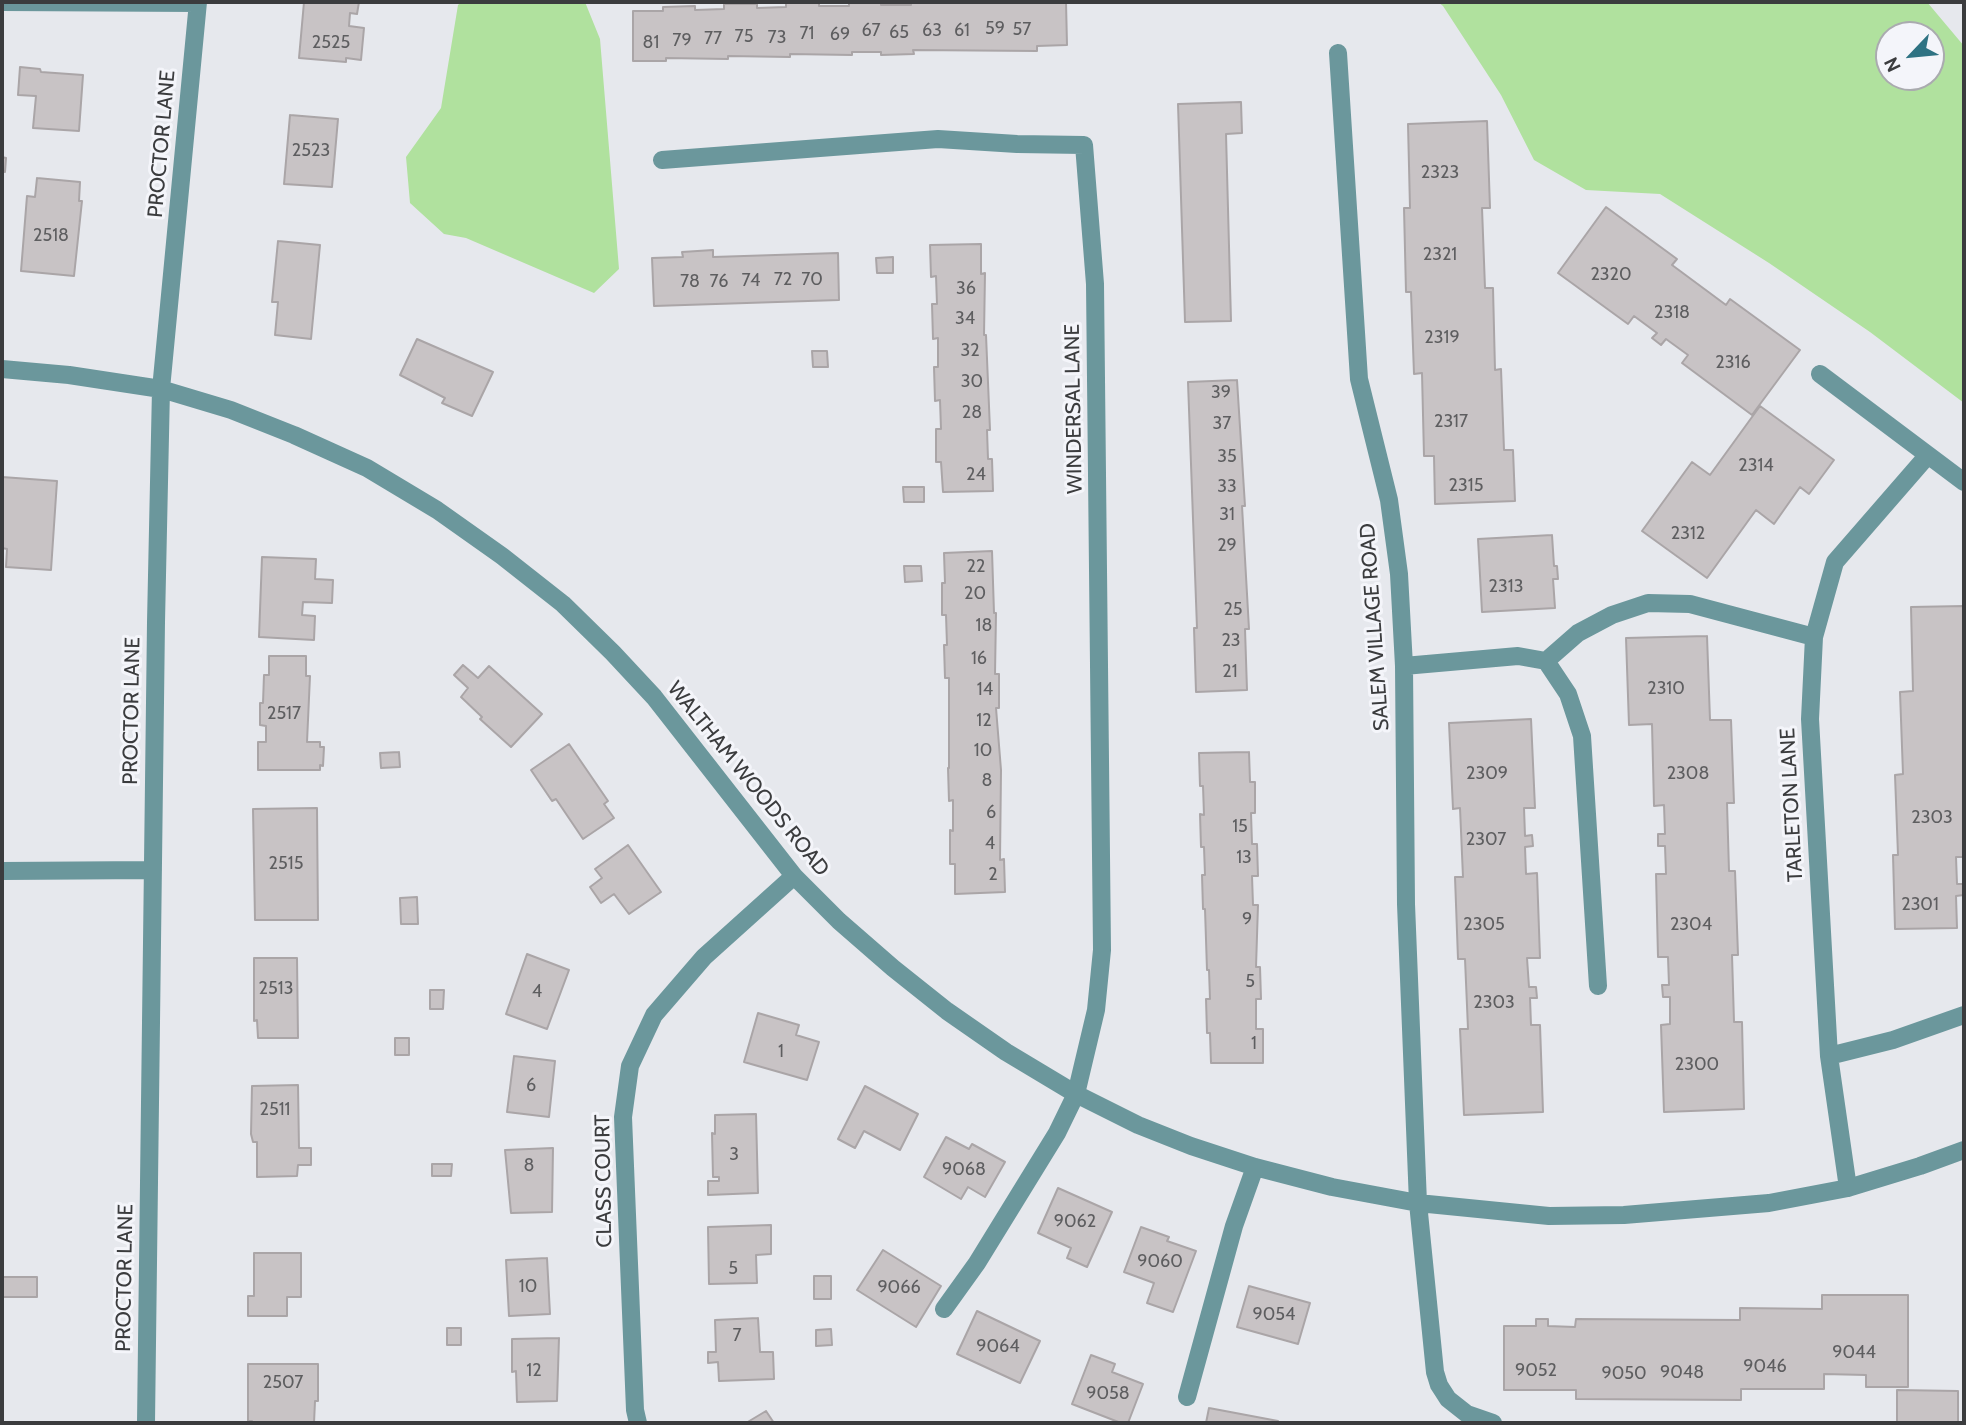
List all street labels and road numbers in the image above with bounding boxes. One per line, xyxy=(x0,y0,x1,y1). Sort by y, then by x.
street label: PROCTOR LANE xyxy=(143,69,181,219)
street label: WINDERSAL LANE xyxy=(1060,324,1088,494)
street label: SALEM VILLAGE ROAD xyxy=(1355,522,1395,732)
street label: PROCTOR LANE xyxy=(118,637,146,785)
street label: WALTHAM WOODS ROAD xyxy=(662,677,834,881)
street label: TARLETON LANE xyxy=(1775,727,1809,883)
street label: CLASS COURT xyxy=(590,1114,618,1248)
street label: PROCTOR LANE xyxy=(111,1204,139,1352)

